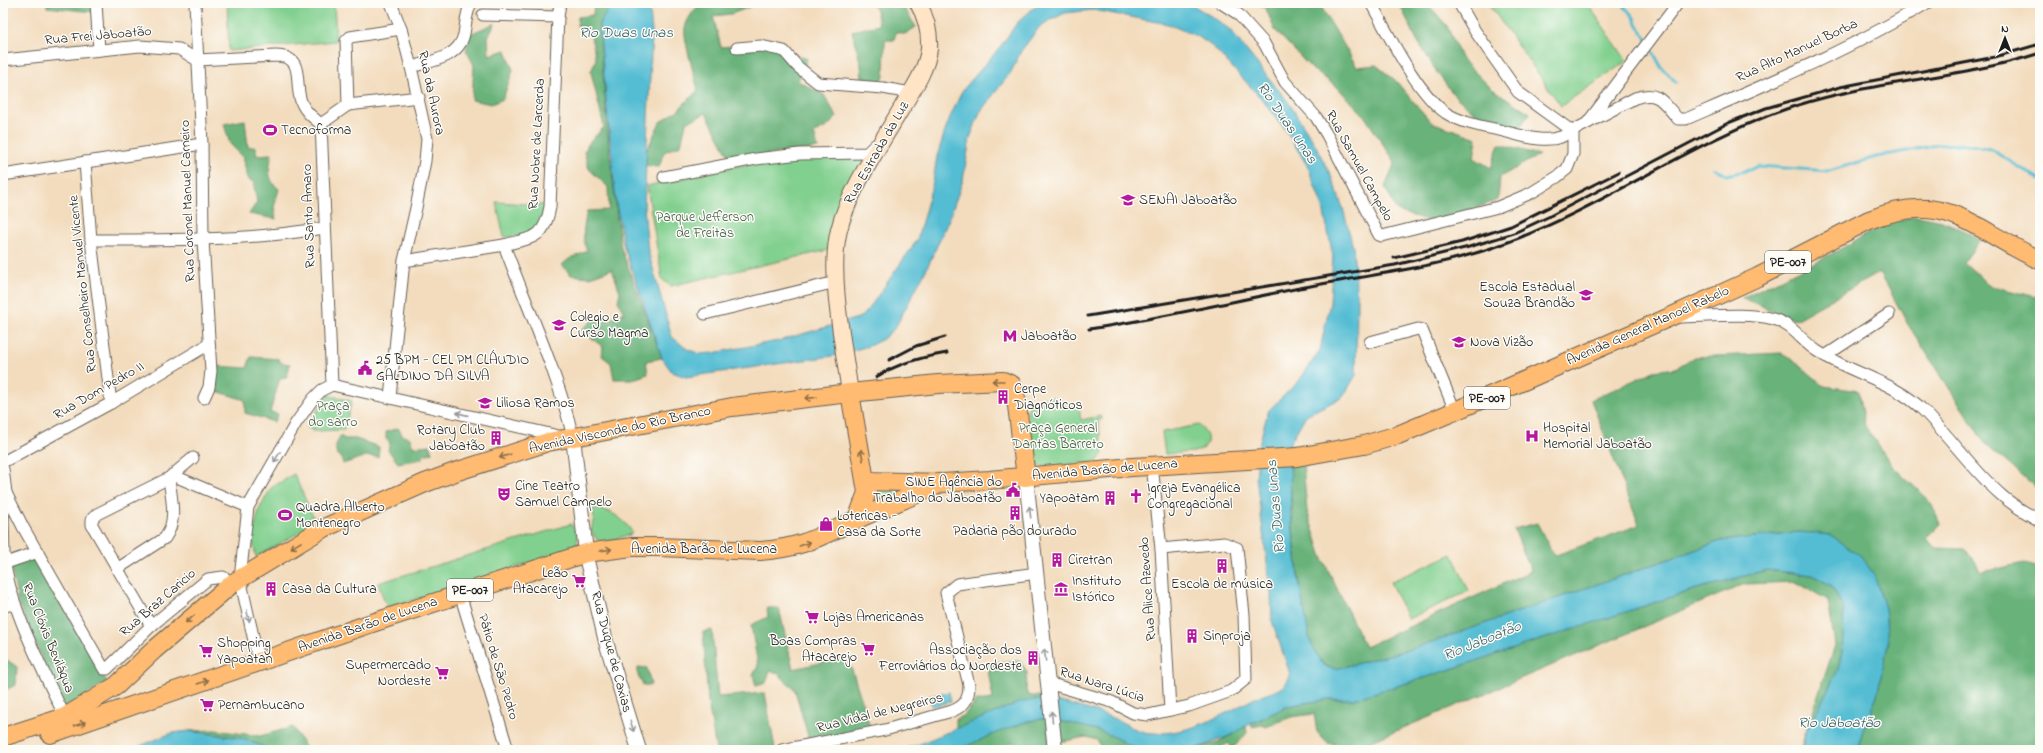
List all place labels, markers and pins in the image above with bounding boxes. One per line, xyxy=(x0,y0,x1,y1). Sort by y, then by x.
place label: Tecnoforma xyxy=(281,120,351,141)
sports icon: Tecnoforma xyxy=(262,122,278,138)
place label: SENAI Jaboatão xyxy=(1139,190,1237,211)
school or university icon: SENAI Jaboatão xyxy=(1120,192,1136,208)
place label: Escola Estadual Souza Brandão xyxy=(1479,277,1575,314)
school or university icon: Escola Estadual Souza Brandão xyxy=(1578,287,1594,303)
place label: Colegio e Curso Magma xyxy=(570,307,649,345)
school or university icon: Colegio e Curso Magma xyxy=(551,317,567,333)
place label: Jaboatão xyxy=(1021,326,1077,347)
metro station icon: Jaboatão xyxy=(1002,328,1018,344)
place label: Nova Vizão xyxy=(1470,332,1533,353)
school or university icon: Nova Vizão xyxy=(1451,334,1467,350)
place label: 25 BPM - CEL PM CLÁUDIO GALDINO DA SILVA xyxy=(376,349,529,387)
public building icon: 25 BPM - CEL PM CLÁUDIO GALDINO DA SILVA xyxy=(357,360,373,376)
place label: Cerpe Diagnóticos xyxy=(1013,379,1083,417)
building icon: Cerpe Diagnóticos xyxy=(995,389,1011,405)
place label: Liliosa Ramos xyxy=(496,393,575,414)
school or university icon: Liliosa Ramos xyxy=(477,395,493,411)
place label: Hospital Memorial Jaboatão xyxy=(1543,418,1652,455)
place label: Rotary Club Jaboatão xyxy=(417,420,486,457)
hospital icon: Hospital Memorial Jaboatão xyxy=(1524,428,1540,444)
building icon: Rotary Club Jaboatão xyxy=(488,430,504,446)
place label: SINE Agência do Trabalho do Jaboatão xyxy=(873,472,1002,509)
place label: Cine Teatro Samuel Campelo xyxy=(515,476,612,513)
place label: Igreja Evangélica Congregacional xyxy=(1147,478,1241,516)
public building icon: SINE Agência do Trabalho do Jaboatão xyxy=(1005,482,1021,498)
theatre icon: Cine Teatro Samuel Campelo xyxy=(496,486,512,502)
place label: Yapoatam xyxy=(1039,488,1099,509)
church icon: Igreja Evangélica Congregacional xyxy=(1128,488,1144,504)
building icon: Yapoatam xyxy=(1102,490,1118,506)
place label: Quadra Alberto Montenegro xyxy=(296,497,385,535)
building icon: Padaria pão dourado xyxy=(1007,505,1023,521)
place label: Lotericas - Casa da Sorte xyxy=(837,506,922,543)
sports icon: Quadra Alberto Montenegro xyxy=(277,507,293,523)
shop icon: Lotericas - Casa da Sorte xyxy=(818,516,834,532)
place label: Padaria pão dourado xyxy=(953,521,1077,542)
place label: Ciretran xyxy=(1068,550,1112,571)
building icon: Ciretran xyxy=(1049,552,1065,568)
building icon: Escola de música xyxy=(1214,558,1230,574)
place label: Leão Atacarejo xyxy=(513,563,568,600)
place label: Instituto Istórico xyxy=(1072,571,1121,608)
supermarket icon: Leão Atacarejo xyxy=(571,573,587,589)
place label: Escola de música xyxy=(1171,574,1273,595)
place label: Casa da Cultura xyxy=(282,579,377,600)
building icon: Casa da Cultura xyxy=(263,581,279,597)
museum icon: Instituto Istórico xyxy=(1053,581,1069,597)
place label: Lojas Americanas xyxy=(823,607,924,628)
supermarket icon: Lojas Americanas xyxy=(804,609,820,625)
place label: Sinproja xyxy=(1203,626,1251,647)
building icon: Sinproja xyxy=(1184,628,1200,644)
place label: Boas Compras Atacarejo xyxy=(769,631,857,668)
place label: Shopping Yapoatan xyxy=(217,633,273,670)
place label: Associação dos Ferroviários do Nordeste xyxy=(878,640,1023,677)
supermarket icon: Boas Compras Atacarejo xyxy=(860,641,876,657)
supermarket icon: Shopping Yapoatan xyxy=(198,643,214,659)
building icon: Associação dos Ferroviários do Nordeste xyxy=(1025,650,1041,666)
place label: Supermercado Nordeste xyxy=(345,655,432,692)
supermarket icon: Supermercado Nordeste xyxy=(434,665,450,681)
place label: Pernambucano xyxy=(218,695,305,716)
supermarket icon: Pernambucano xyxy=(199,697,215,713)

